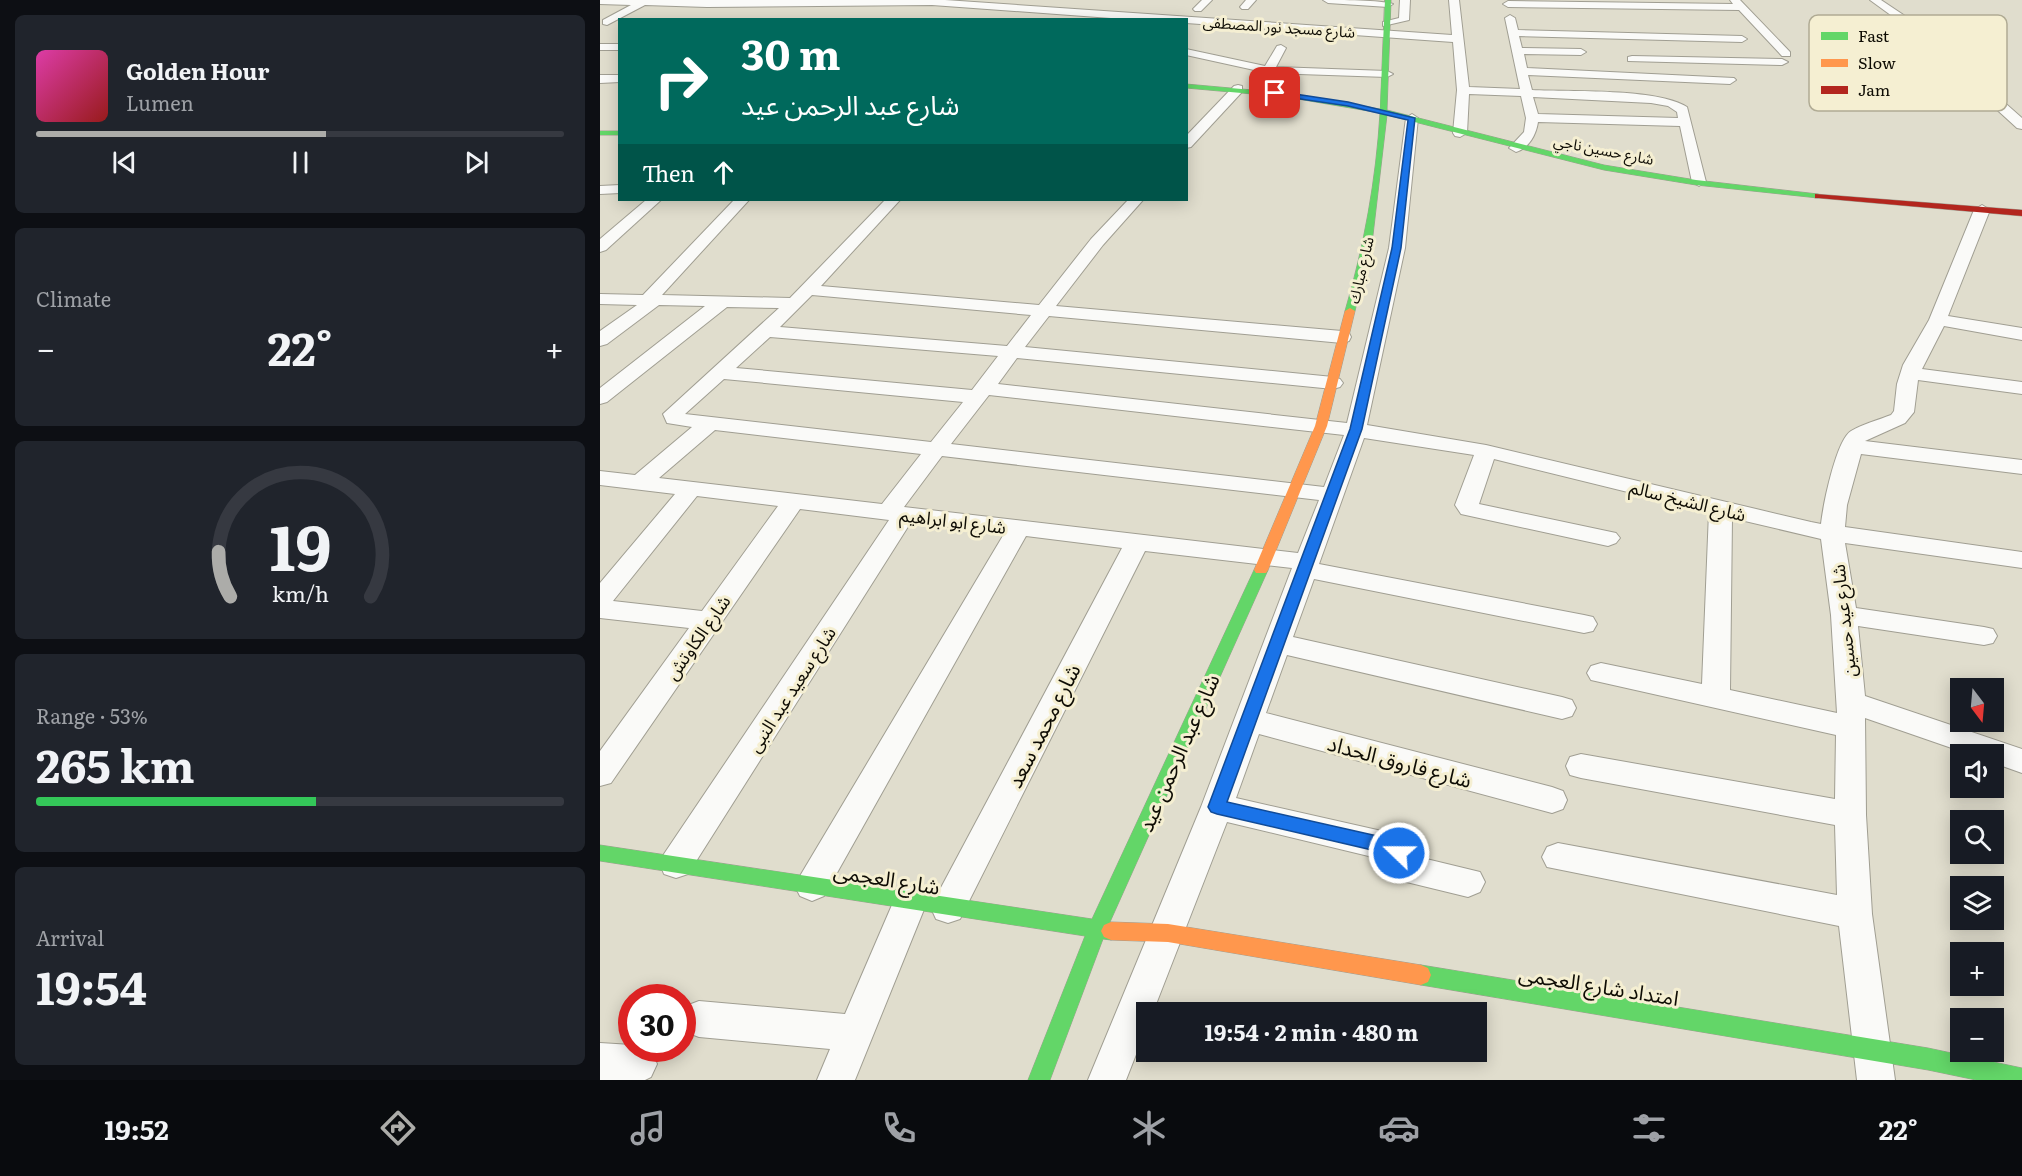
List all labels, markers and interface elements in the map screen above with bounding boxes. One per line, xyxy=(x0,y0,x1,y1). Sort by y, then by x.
street label: شارع مسجد نور المصطفى xyxy=(1202,9,1356,45)
legend xyxy=(1809,15,2007,111)
text: 30 m xyxy=(741,21,841,83)
text: Fast xyxy=(1858,23,1890,47)
icon: right xyxy=(642,42,720,120)
text: Slow xyxy=(1858,50,1896,74)
text: Golden Hour xyxy=(126,54,269,87)
pin xyxy=(1249,67,1300,118)
icon: arrive xyxy=(1258,76,1291,109)
text: Jam xyxy=(1858,77,1891,101)
text: شارع عبد الرحمن عيد xyxy=(741,83,959,123)
text: Lumen xyxy=(126,87,194,117)
street label: شارع حسين ناجي xyxy=(1552,128,1656,172)
icon: previous xyxy=(108,146,141,179)
icon: pause xyxy=(284,146,317,179)
icon: next xyxy=(460,146,493,179)
text: Then xyxy=(642,156,695,189)
icon: ahead xyxy=(707,156,740,189)
street label: شارع مبارك xyxy=(1341,234,1381,306)
text: Climate xyxy=(36,283,111,313)
text: 22° xyxy=(267,313,333,380)
text: − xyxy=(36,322,55,371)
text: + xyxy=(545,322,564,371)
street label: شارع الشيخ سالم xyxy=(1626,472,1749,529)
text: 19 xyxy=(269,498,331,590)
street label: شارع ابو ابراهيم xyxy=(898,500,1008,542)
street label: شارع عيد حسين xyxy=(1824,563,1864,679)
text: km/h xyxy=(271,577,329,609)
street label: شارع الكاوتش xyxy=(658,589,738,686)
street label: شارع سعيد عبد النبى xyxy=(740,621,843,758)
street label: شارع محمد سعد xyxy=(997,658,1088,793)
street label: شارع عبد الرحمن عيد xyxy=(1128,668,1228,837)
north arrow xyxy=(1950,678,2004,732)
map controls xyxy=(1950,678,2004,1062)
text: Range · 53% xyxy=(36,700,148,730)
street label: شارع فاروق الحداد xyxy=(1324,726,1476,796)
text: 265 km xyxy=(36,730,195,797)
button: sound xyxy=(1950,744,2004,798)
button: search xyxy=(1950,810,2004,864)
position arrow xyxy=(1367,821,1431,885)
street label: شارع العجمى xyxy=(831,853,943,903)
button: layers xyxy=(1950,876,2004,930)
text: Arrival xyxy=(36,922,104,952)
button: + xyxy=(1950,942,2004,996)
text: 19:54 xyxy=(36,952,147,1019)
street label: امتداد شارع العجمى xyxy=(1516,956,1681,1014)
speed limit sign: 30 xyxy=(618,984,696,1062)
button: − xyxy=(1950,1008,2004,1062)
text: 19:54 · 2 min · 480 m xyxy=(1205,1015,1418,1048)
icon: directions xyxy=(377,1107,419,1149)
icon: music xyxy=(627,1107,669,1149)
icon: phone xyxy=(878,1107,920,1149)
icon: climate xyxy=(1128,1107,1170,1149)
icon: car xyxy=(1378,1107,1420,1149)
icon: filters xyxy=(1628,1107,1670,1149)
text: 19:52 xyxy=(104,1108,169,1148)
text: 22° xyxy=(1879,1108,1918,1148)

